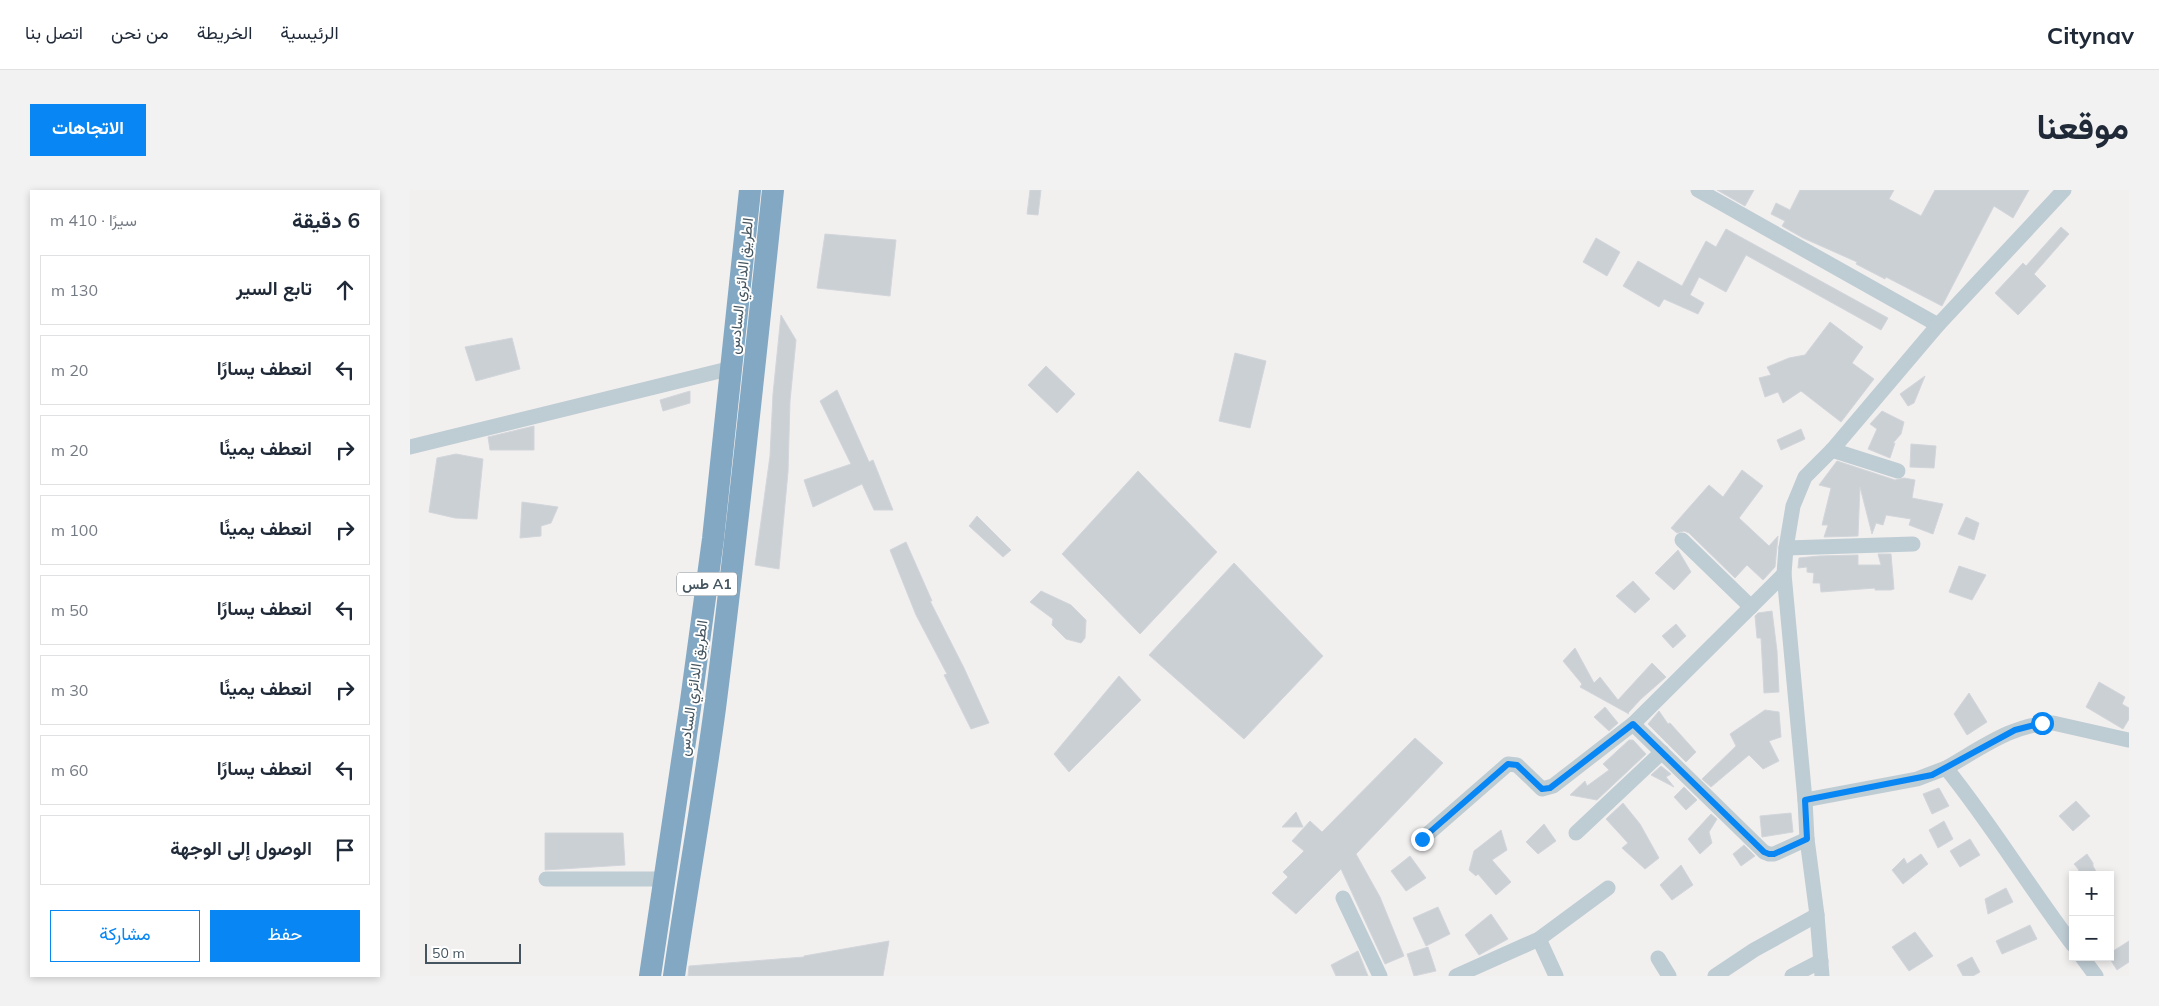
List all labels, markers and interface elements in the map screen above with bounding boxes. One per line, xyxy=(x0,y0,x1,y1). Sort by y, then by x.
text: Citynav xyxy=(2047,20,2134,50)
text: اتصل بنا xyxy=(25,21,83,44)
text: من نحن xyxy=(111,21,169,44)
text: الخريطة xyxy=(197,21,252,44)
text: الرئيسية xyxy=(280,21,339,44)
button: الاتجاهات xyxy=(30,104,146,156)
text: موقعنا xyxy=(2036,104,2129,148)
text: 6 دقيقة xyxy=(292,207,360,233)
text: سيرًا · 410 m xyxy=(50,210,137,230)
street label: الطريق الدائري السادس xyxy=(724,217,761,356)
text: تابع السير xyxy=(236,276,312,300)
icon: ahead xyxy=(331,276,359,304)
text: 130 m xyxy=(51,280,98,300)
text: انعطف يسارًا xyxy=(217,356,312,380)
icon: left xyxy=(331,356,359,384)
text: 20 m xyxy=(51,360,88,380)
text: انعطف يمينًا xyxy=(219,436,312,460)
icon: right xyxy=(331,436,359,464)
text: 20 m xyxy=(51,440,88,460)
text: انعطف يمينًا xyxy=(219,516,312,540)
icon: right xyxy=(331,516,359,544)
text: 100 m xyxy=(51,520,98,540)
road number: طس A1 xyxy=(677,572,737,596)
text: انعطف يسارًا xyxy=(217,596,312,620)
icon: left xyxy=(331,596,359,624)
text: 50 m xyxy=(51,600,88,620)
street label: الطريق الدائري السادس xyxy=(674,619,715,758)
text: انعطف يمينًا xyxy=(219,676,312,700)
icon: right xyxy=(331,676,359,704)
text: 30 m xyxy=(51,680,88,700)
route start xyxy=(2031,712,2054,735)
text: انعطف يسارًا xyxy=(217,756,312,780)
icon: left xyxy=(331,756,359,784)
text: 60 m xyxy=(51,760,88,780)
route end xyxy=(1411,828,1434,851)
text: الوصول إلى الوجهة xyxy=(170,836,312,860)
icon: arrive xyxy=(331,836,359,864)
map controls xyxy=(2069,871,2114,961)
button: + xyxy=(2069,871,2114,916)
button: مشاركة xyxy=(50,910,200,962)
button: حفظ xyxy=(210,910,360,962)
button: − xyxy=(2069,916,2114,961)
scale bar xyxy=(425,941,521,964)
text: 50 m xyxy=(432,944,465,962)

